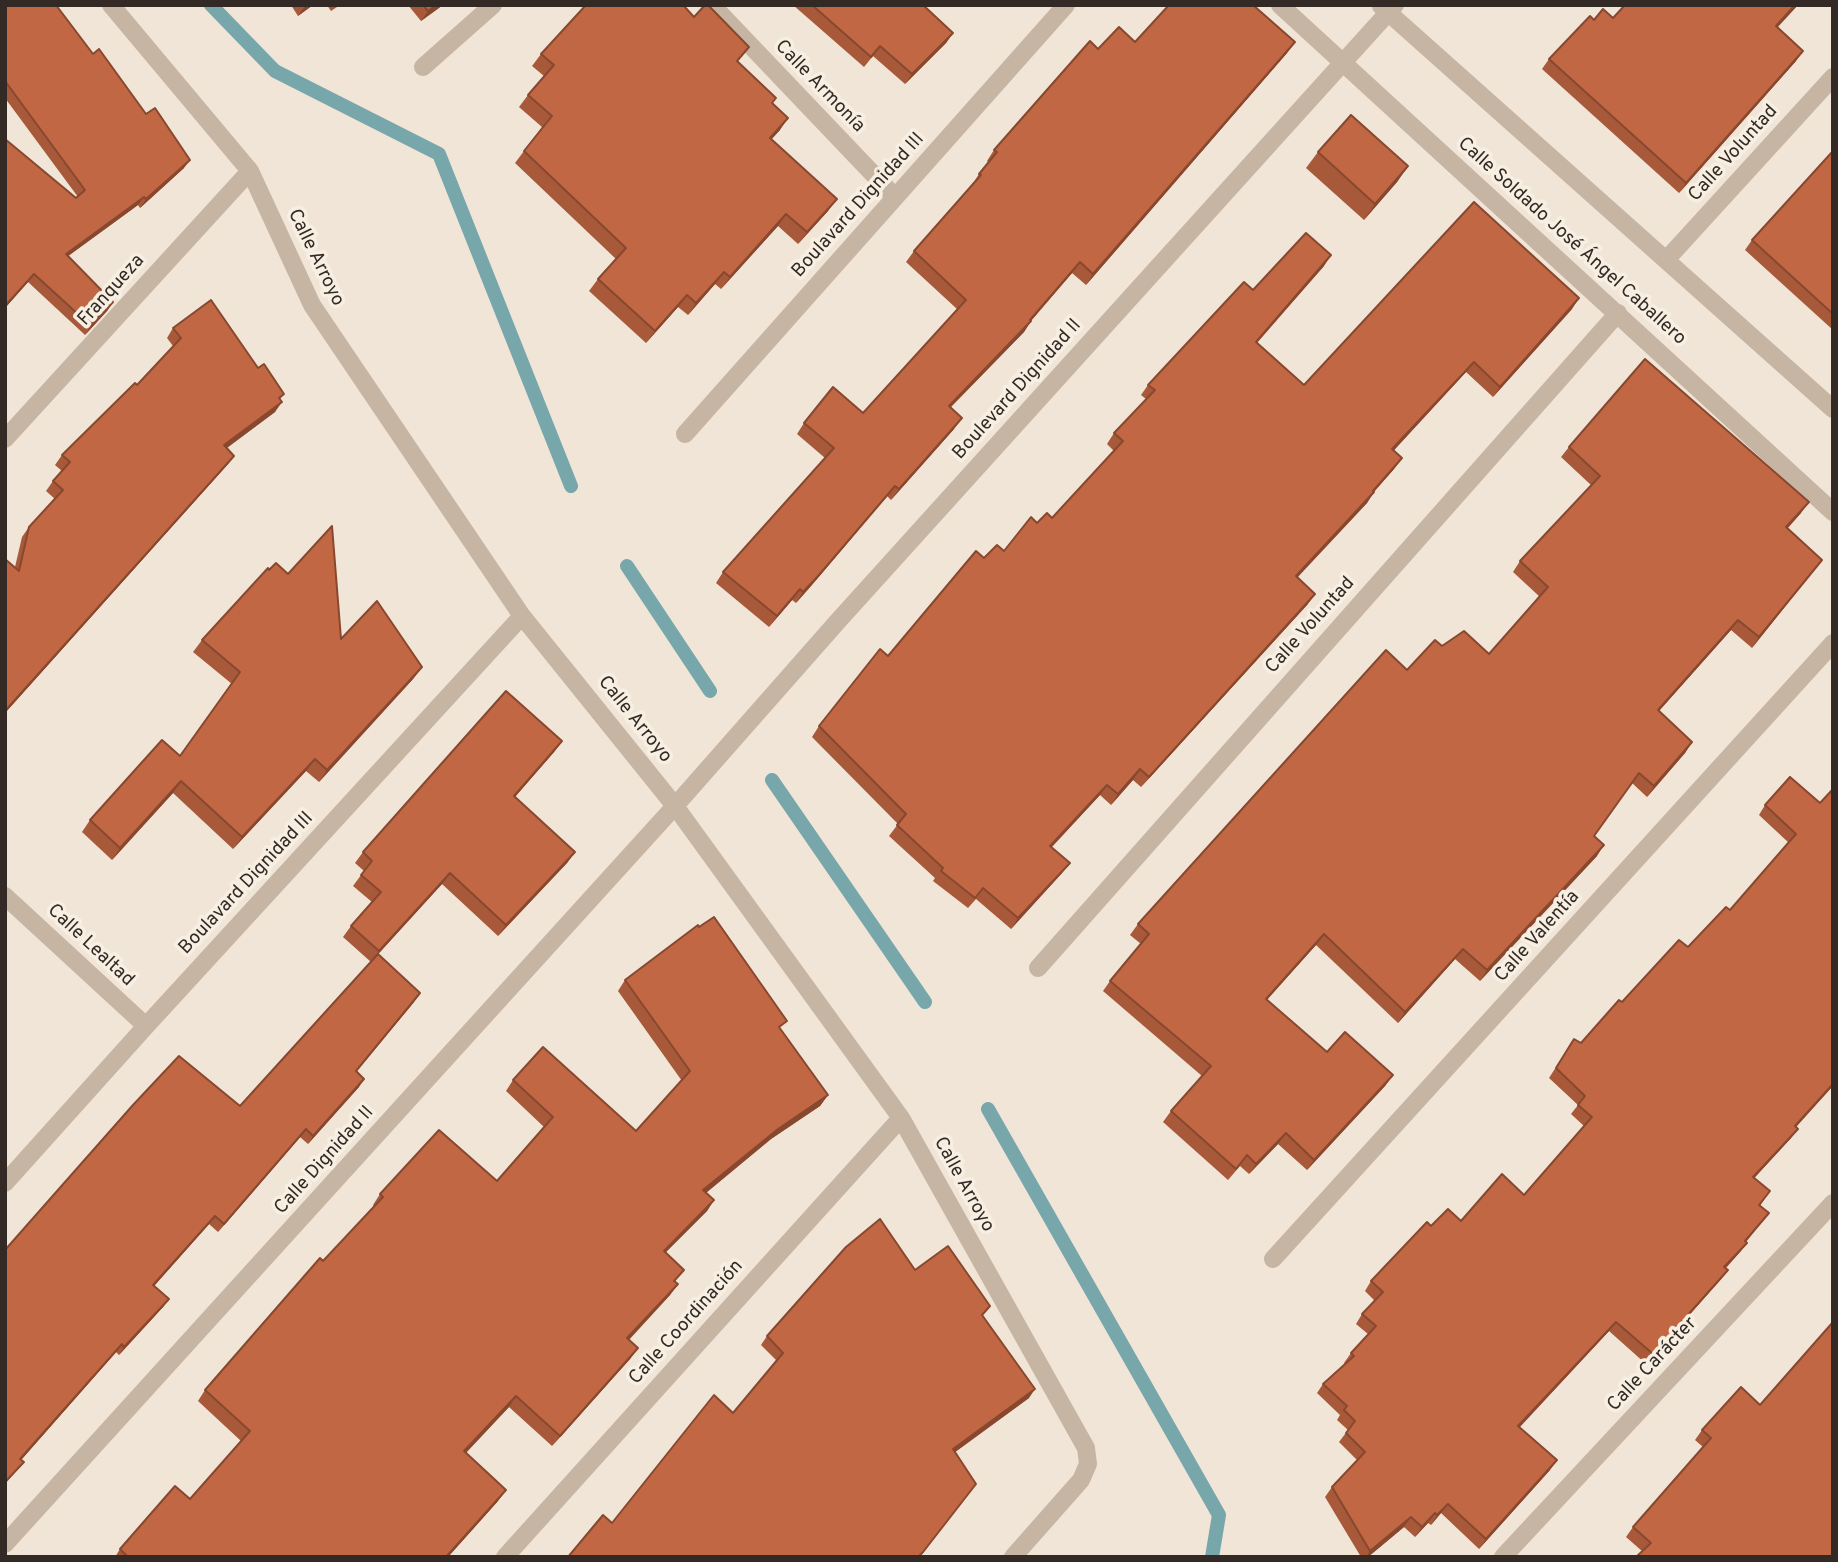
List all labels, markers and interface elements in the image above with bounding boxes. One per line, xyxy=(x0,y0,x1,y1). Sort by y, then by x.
street label: Calle Armonía xyxy=(769,36,869,138)
street label: Calle Voluntad xyxy=(1685,101,1783,207)
street label: Boulavard Dignidad III xyxy=(788,129,930,283)
street label: Calle Soldado José Ángel Caballero xyxy=(1452,133,1690,351)
street label: Calle Arroyo xyxy=(282,206,348,310)
street label: Franqueza xyxy=(74,251,150,331)
street label: Boulevard Dignidad II xyxy=(949,315,1087,465)
street label: Calle Voluntad xyxy=(1262,573,1360,679)
street label: Calle Arroyo xyxy=(592,672,676,768)
street label: Boulavard Dignidad III xyxy=(175,808,319,960)
street label: Calle Valentía xyxy=(1491,886,1585,988)
street label: Calle Lealtad xyxy=(42,900,138,992)
street label: Calle Dignidad II xyxy=(270,1102,380,1220)
street label: Calle Arroyo xyxy=(928,1134,998,1236)
street label: Calle Coordinación xyxy=(625,1256,749,1390)
street label: Calle Carácter xyxy=(1603,1313,1703,1417)

